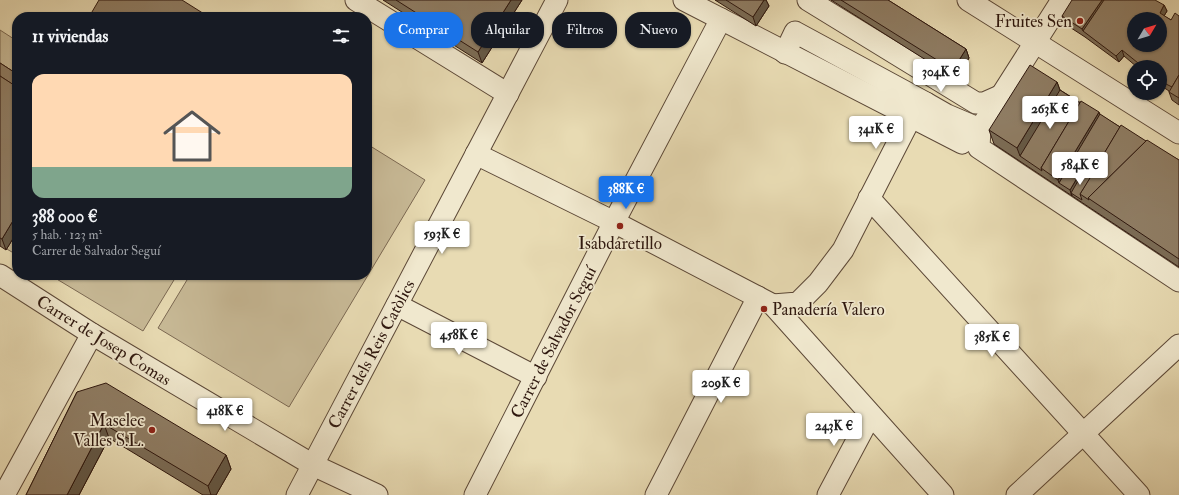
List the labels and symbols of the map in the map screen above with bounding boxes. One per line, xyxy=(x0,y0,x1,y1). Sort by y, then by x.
place label: Fruites Sen xyxy=(995,11,1072,32)
north arrow xyxy=(1127,12,1167,52)
marker: Fruites Sen xyxy=(1075,16,1085,26)
pin: 304K € xyxy=(908,59,974,93)
pin: 263K € xyxy=(1017,96,1083,130)
pin: 341K € xyxy=(843,116,909,150)
pin: 584K € xyxy=(1047,152,1113,186)
pin: 388K € xyxy=(593,176,659,210)
pin: 593K € xyxy=(409,221,475,255)
marker: Isabdaretillo xyxy=(615,221,625,231)
place label: Isabdaretillo xyxy=(578,233,662,254)
street label: Carrer de Salvador Seguí xyxy=(506,261,602,422)
street label: Carrer dels Reis Catòlics xyxy=(323,276,420,432)
street label: Carrer de Josep Comas xyxy=(32,291,175,391)
place label: Panadería Valero xyxy=(772,299,885,320)
marker: Panadería Valero xyxy=(759,304,769,314)
pin: 458K € xyxy=(426,322,492,356)
pin: 385K € xyxy=(959,324,1025,358)
pin: 209K € xyxy=(688,370,754,404)
pin: 418K € xyxy=(192,398,258,432)
place label: Maselec Valles S.L. xyxy=(73,410,144,451)
pin: 243K € xyxy=(801,413,867,447)
marker: Maselec Valles S.L. xyxy=(147,425,157,435)

